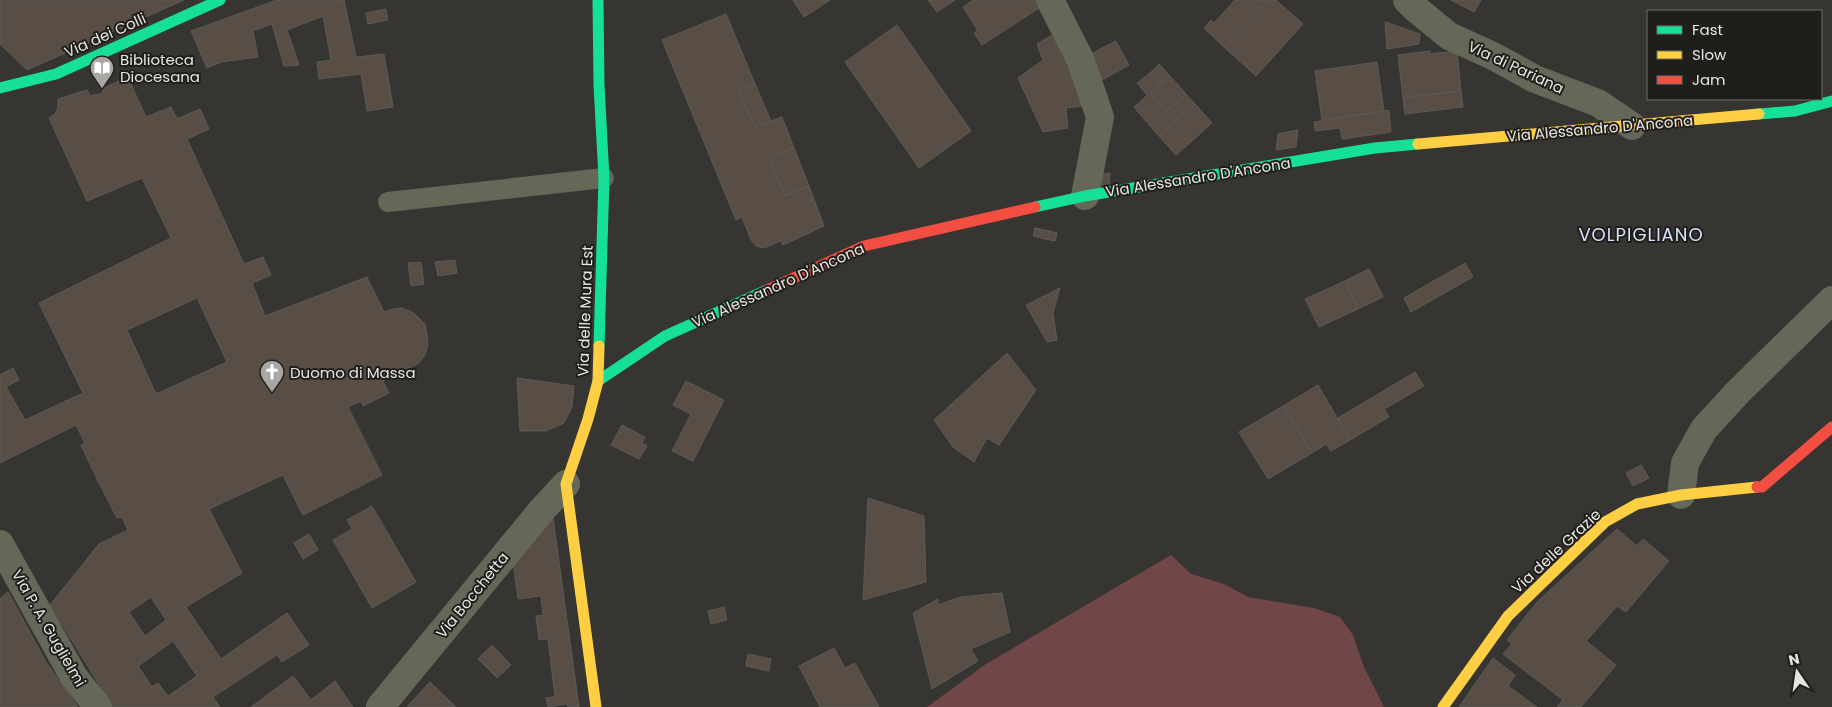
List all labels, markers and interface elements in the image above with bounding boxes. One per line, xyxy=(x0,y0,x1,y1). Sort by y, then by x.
street label: Via dei Colli xyxy=(61,8,149,62)
legend xyxy=(1647,10,1822,100)
text: Fast xyxy=(1692,19,1723,40)
street label: Via di Pariana xyxy=(1465,36,1567,98)
text: Slow xyxy=(1692,44,1727,65)
place label: Biblioteca Diocesana xyxy=(120,49,200,87)
library icon: Biblioteca Diocesana xyxy=(89,55,115,89)
text: Jam xyxy=(1692,69,1726,90)
street label: Via Alessandro D'Ancona xyxy=(1506,109,1694,147)
street label: Via Alessandro D'Ancona xyxy=(1104,152,1292,202)
district label: VOLPIGLIANO xyxy=(1578,222,1704,247)
street label: Via Alessandro D'Ancona xyxy=(688,237,868,333)
street label: Via delle Mura Est xyxy=(572,245,598,377)
church icon: Duomo di Massa xyxy=(259,359,285,393)
place label: Duomo di Massa xyxy=(290,362,416,383)
street label: Via delle Grazie xyxy=(1507,504,1605,598)
street label: Via Bocchetta xyxy=(431,548,513,642)
street label: Via P. A. Guglielmi xyxy=(7,566,91,690)
north arrow xyxy=(1772,647,1822,697)
text: N xyxy=(1787,648,1801,670)

